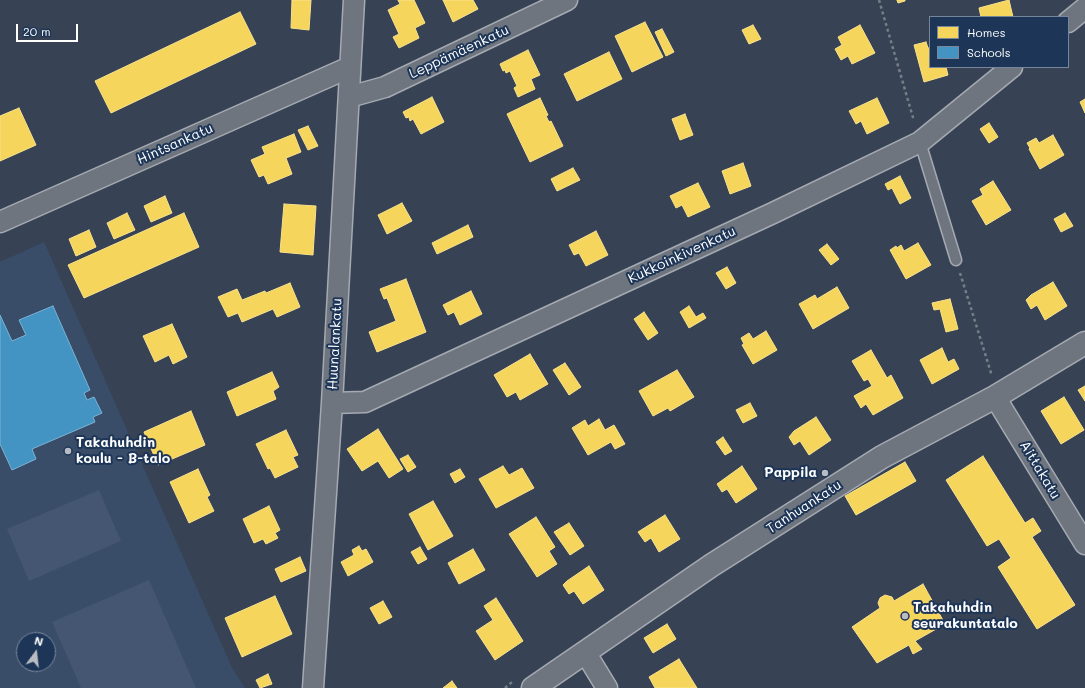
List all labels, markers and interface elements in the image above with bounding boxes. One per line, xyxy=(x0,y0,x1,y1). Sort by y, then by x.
scale bar xyxy=(18,16,80,42)
legend xyxy=(929,16,1069,68)
street label: Leppämäenkatu xyxy=(406,22,512,82)
text: 20 m xyxy=(23,23,51,39)
text: Homes xyxy=(967,24,1006,40)
text: Schools xyxy=(967,44,1011,60)
street label: Hintsankatu xyxy=(134,120,216,168)
street label: Kukkoinkivenkatu xyxy=(625,223,739,287)
street label: Huunalankatu xyxy=(324,298,346,390)
place label: Takahuhdin koulu - B-talo xyxy=(76,435,170,468)
street label: Aittakatu xyxy=(1016,438,1064,502)
marker: Takahuhdin koulu - B-talo xyxy=(63,446,73,456)
place label: Pappila xyxy=(764,465,817,481)
marker: Pappila xyxy=(820,468,830,478)
street label: Tanhuankatu xyxy=(763,476,845,538)
place label: Takahuhdin seurakuntatalo xyxy=(913,600,1018,632)
marker: Takahuhdin seurakuntatalo xyxy=(900,611,910,621)
north arrow xyxy=(16,632,56,672)
text: N xyxy=(33,633,45,649)

